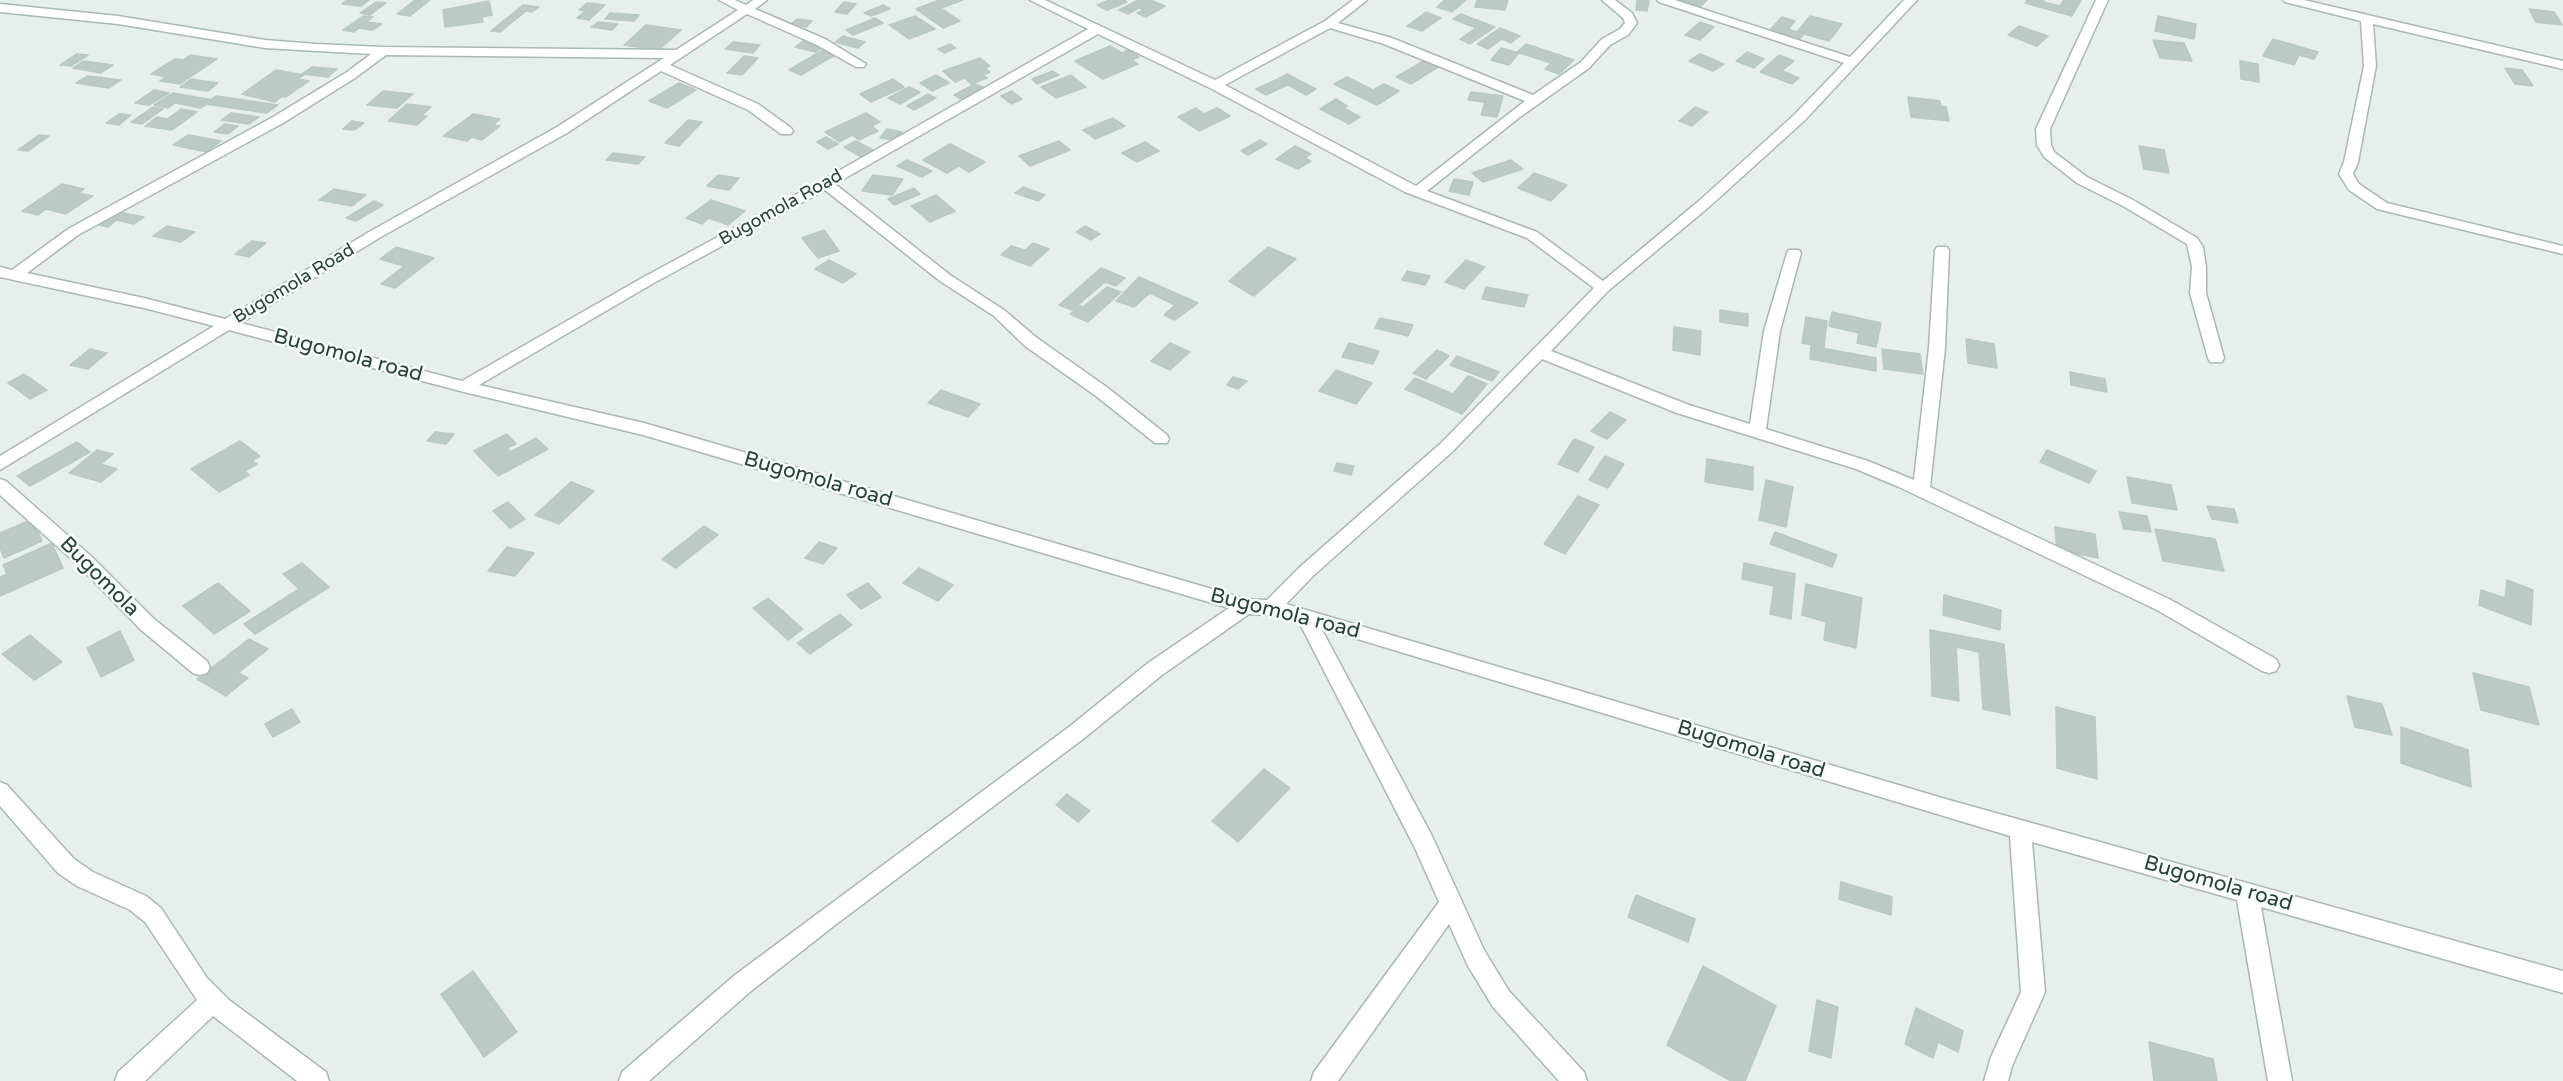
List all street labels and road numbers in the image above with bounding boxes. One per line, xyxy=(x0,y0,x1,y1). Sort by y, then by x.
street label: Bugomola Road xyxy=(716,165,846,251)
street label: Bugomola Road xyxy=(229,239,359,329)
street label: Bugomola road xyxy=(271,324,425,388)
street label: Bugomola road xyxy=(741,447,895,513)
street label: Bugomola xyxy=(54,532,144,622)
street label: Bugomola road xyxy=(1208,583,1362,645)
street label: Bugomola road xyxy=(1674,716,1828,784)
street label: Bugomola road xyxy=(2141,851,2295,917)

